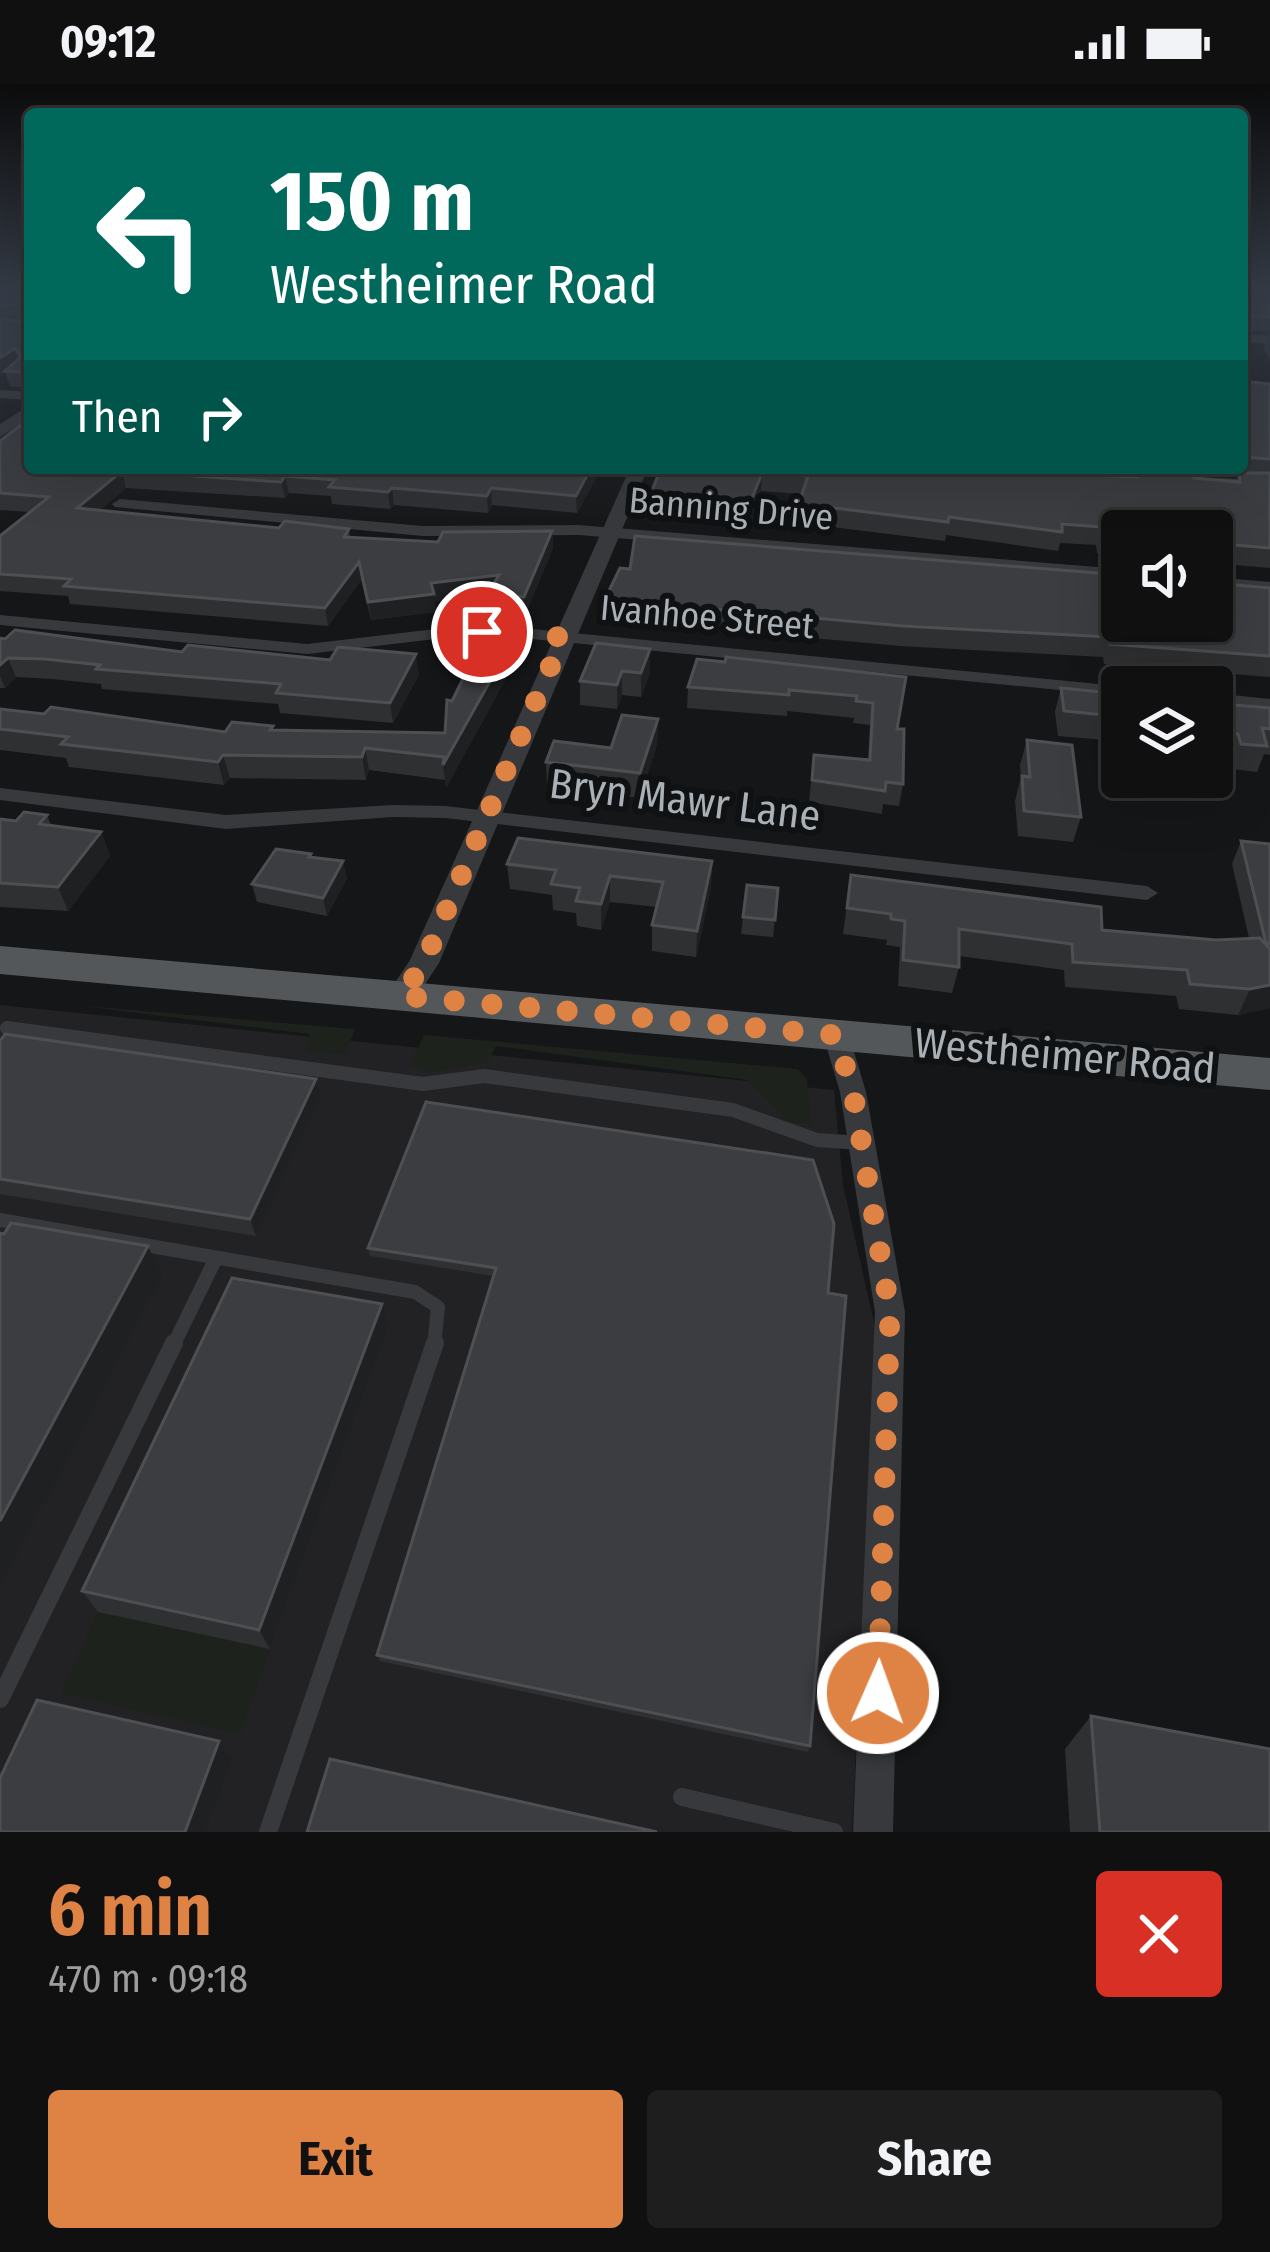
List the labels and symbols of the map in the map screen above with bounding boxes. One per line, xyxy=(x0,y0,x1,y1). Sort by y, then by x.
street label: Banning Drive xyxy=(627,478,835,540)
pin xyxy=(431,581,533,683)
street label: Ivanhoe Street xyxy=(598,586,816,648)
street label: Bryn Mawr Lane xyxy=(547,759,823,841)
street label: Westheimer Road xyxy=(913,1018,1217,1094)
position arrow xyxy=(815,1630,941,1756)

